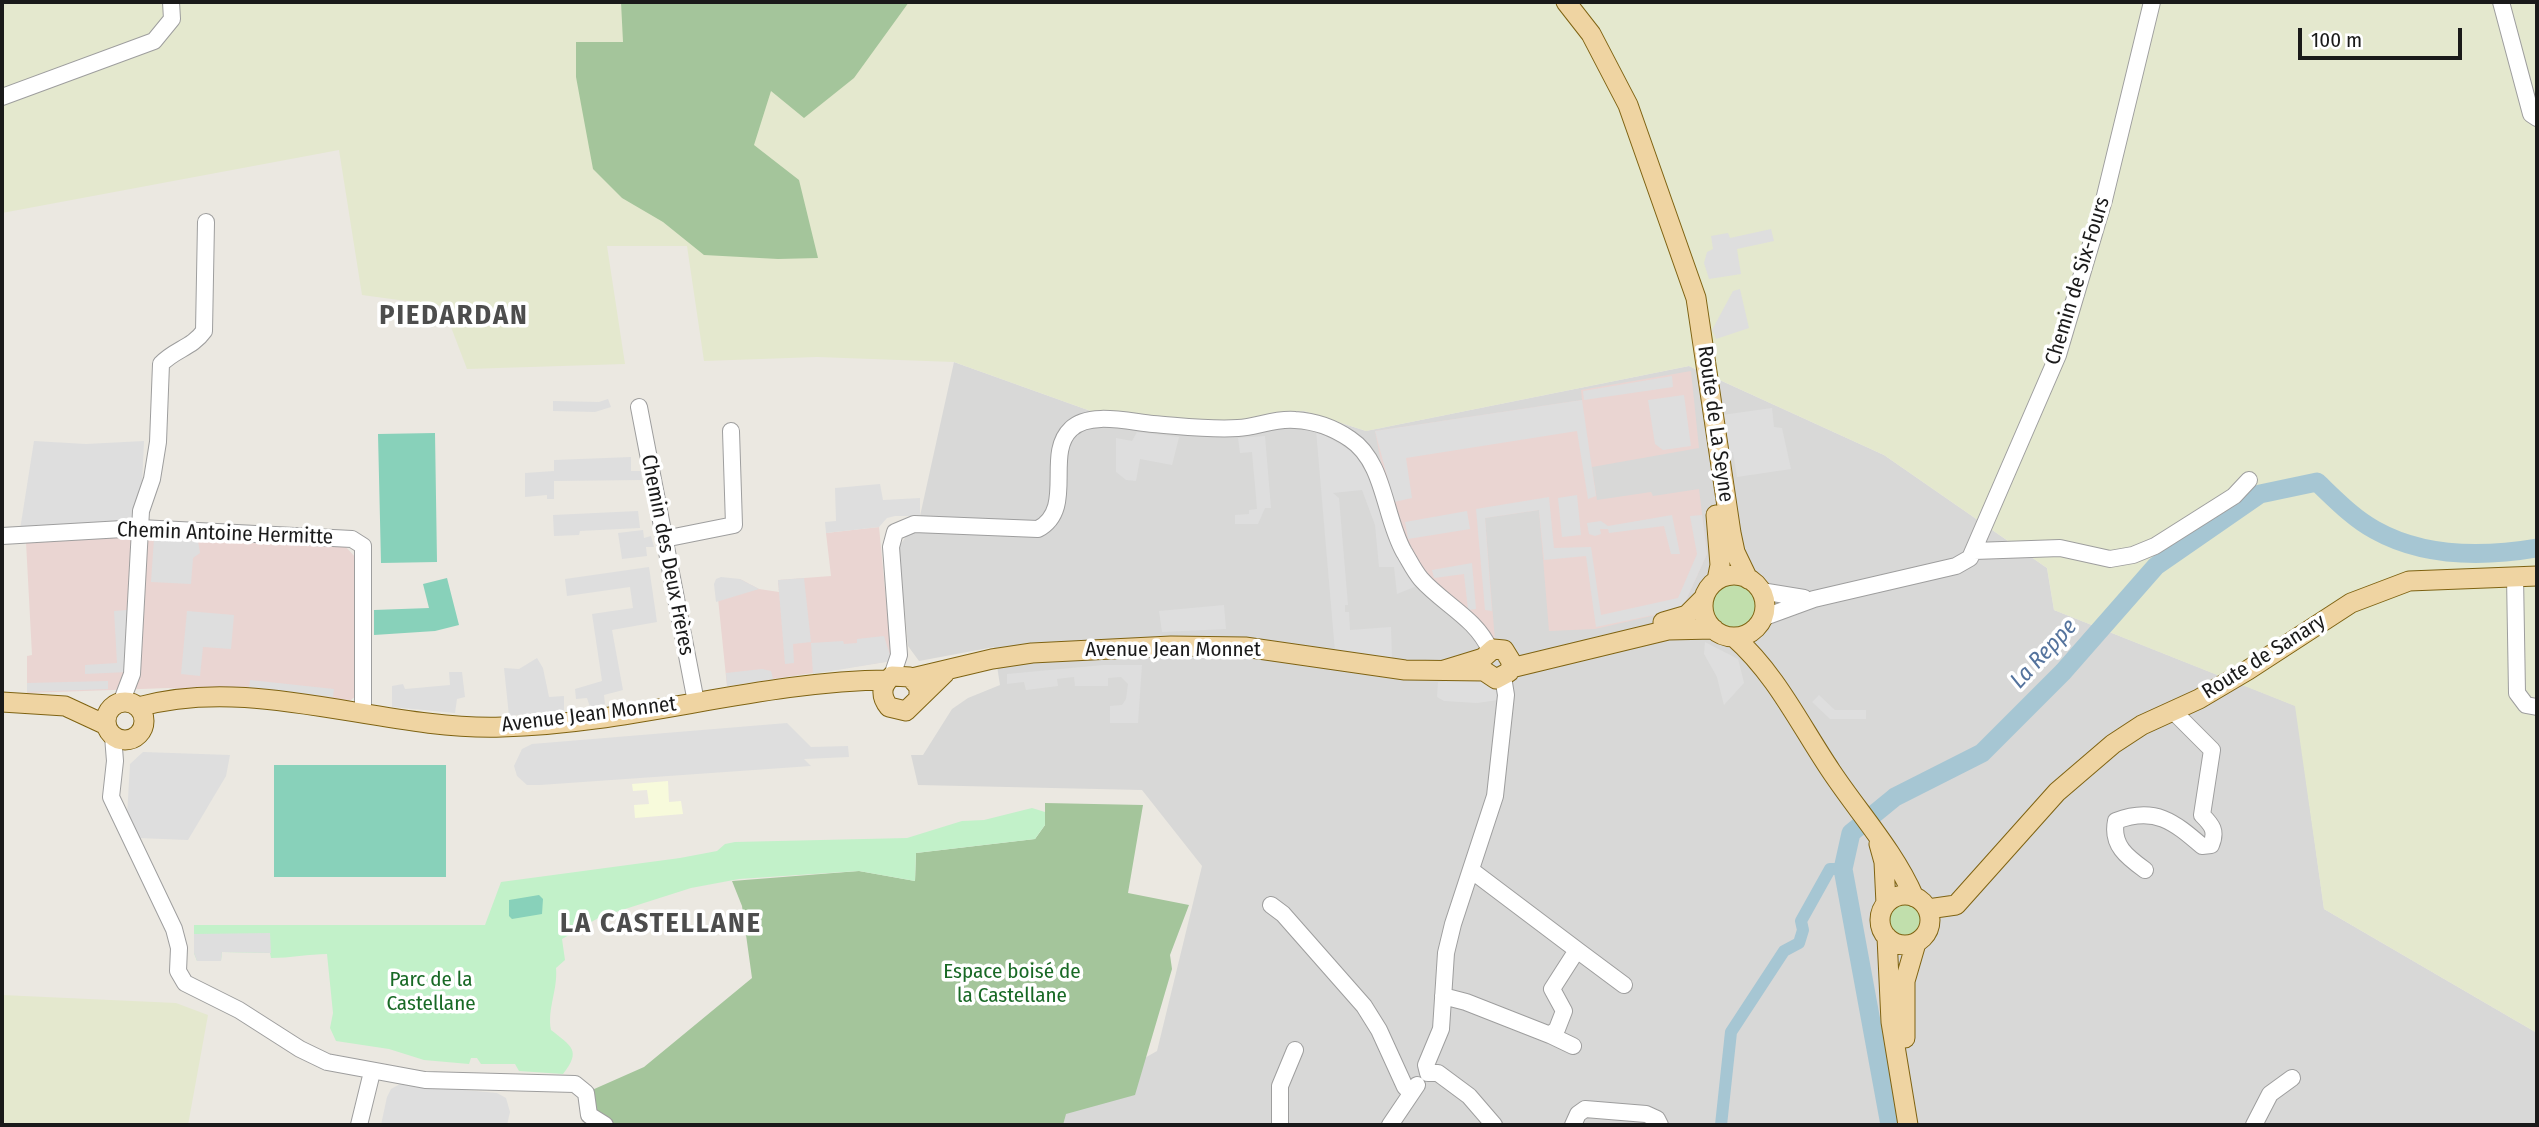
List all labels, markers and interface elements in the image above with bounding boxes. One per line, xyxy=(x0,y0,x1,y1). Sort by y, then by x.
scale bar xyxy=(2301,14,2466,58)
text: 100 m xyxy=(2311,27,2362,53)
street label: Chemin de Six-Fours xyxy=(2040,194,2116,368)
district label: PIEDARDAN xyxy=(380,299,528,333)
street label: Route de La Seyne xyxy=(1692,344,1738,504)
street label: Chemin des Deux Frères xyxy=(635,452,699,658)
street label: Chemin Antoine Hermitte xyxy=(116,518,334,550)
street label: Route de Sanary xyxy=(2198,609,2330,705)
water label: La Reppe xyxy=(2005,614,2083,694)
street label: Avenue Jean Monnet xyxy=(1085,637,1261,663)
street label: Avenue Jean Monnet xyxy=(500,692,678,738)
district label: LA CASTELLANE xyxy=(562,907,760,941)
park label: Espace boisé de la Castellane xyxy=(943,959,1081,1009)
park label: Parc de la Castellane xyxy=(386,967,476,1017)

